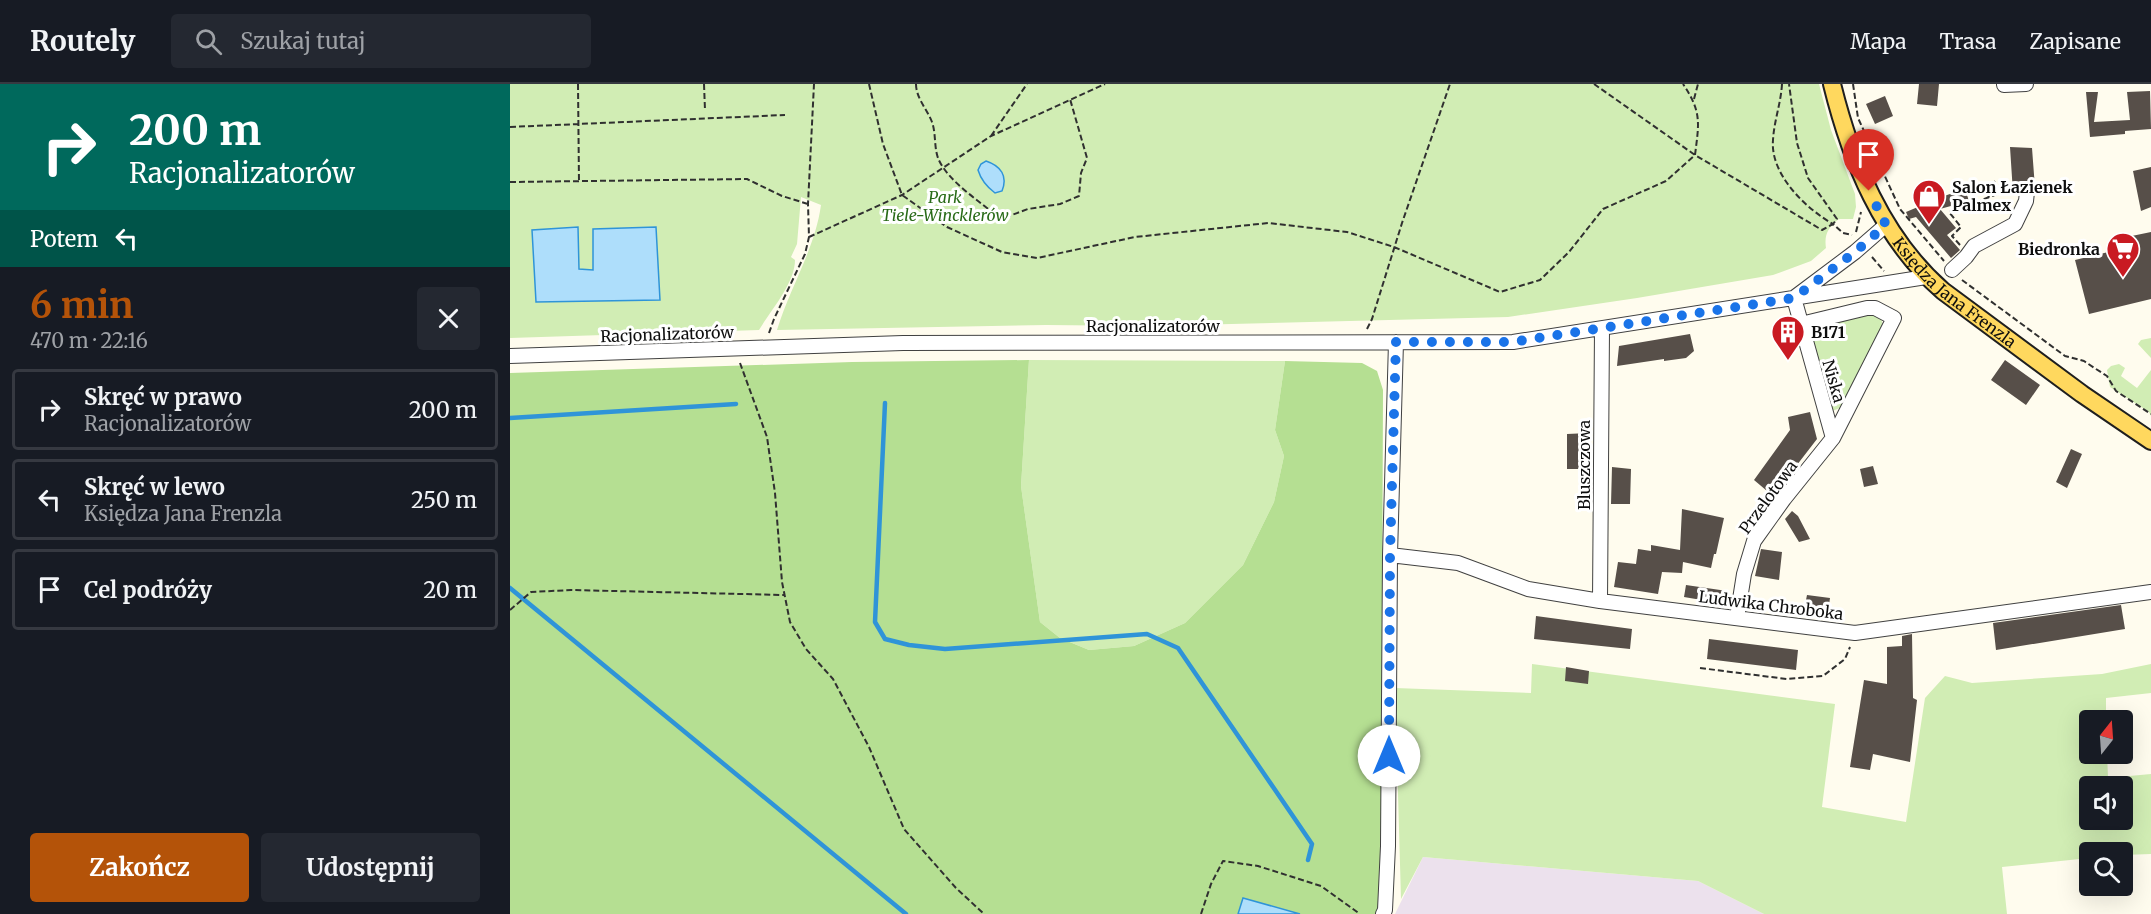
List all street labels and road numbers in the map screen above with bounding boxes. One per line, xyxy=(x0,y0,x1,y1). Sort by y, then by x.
street label: Księdza Jana Frenzla xyxy=(1889,233,2020,352)
street label: Racjonalizatorów xyxy=(1086,316,1220,336)
street label: Racjonalizatorów xyxy=(600,322,735,346)
street label: Niska xyxy=(1818,357,1850,405)
street label: Bluszczowa xyxy=(1574,420,1594,510)
street label: Przelotowa xyxy=(1735,456,1802,538)
street label: Ludwika Chroboka xyxy=(1698,586,1845,624)

